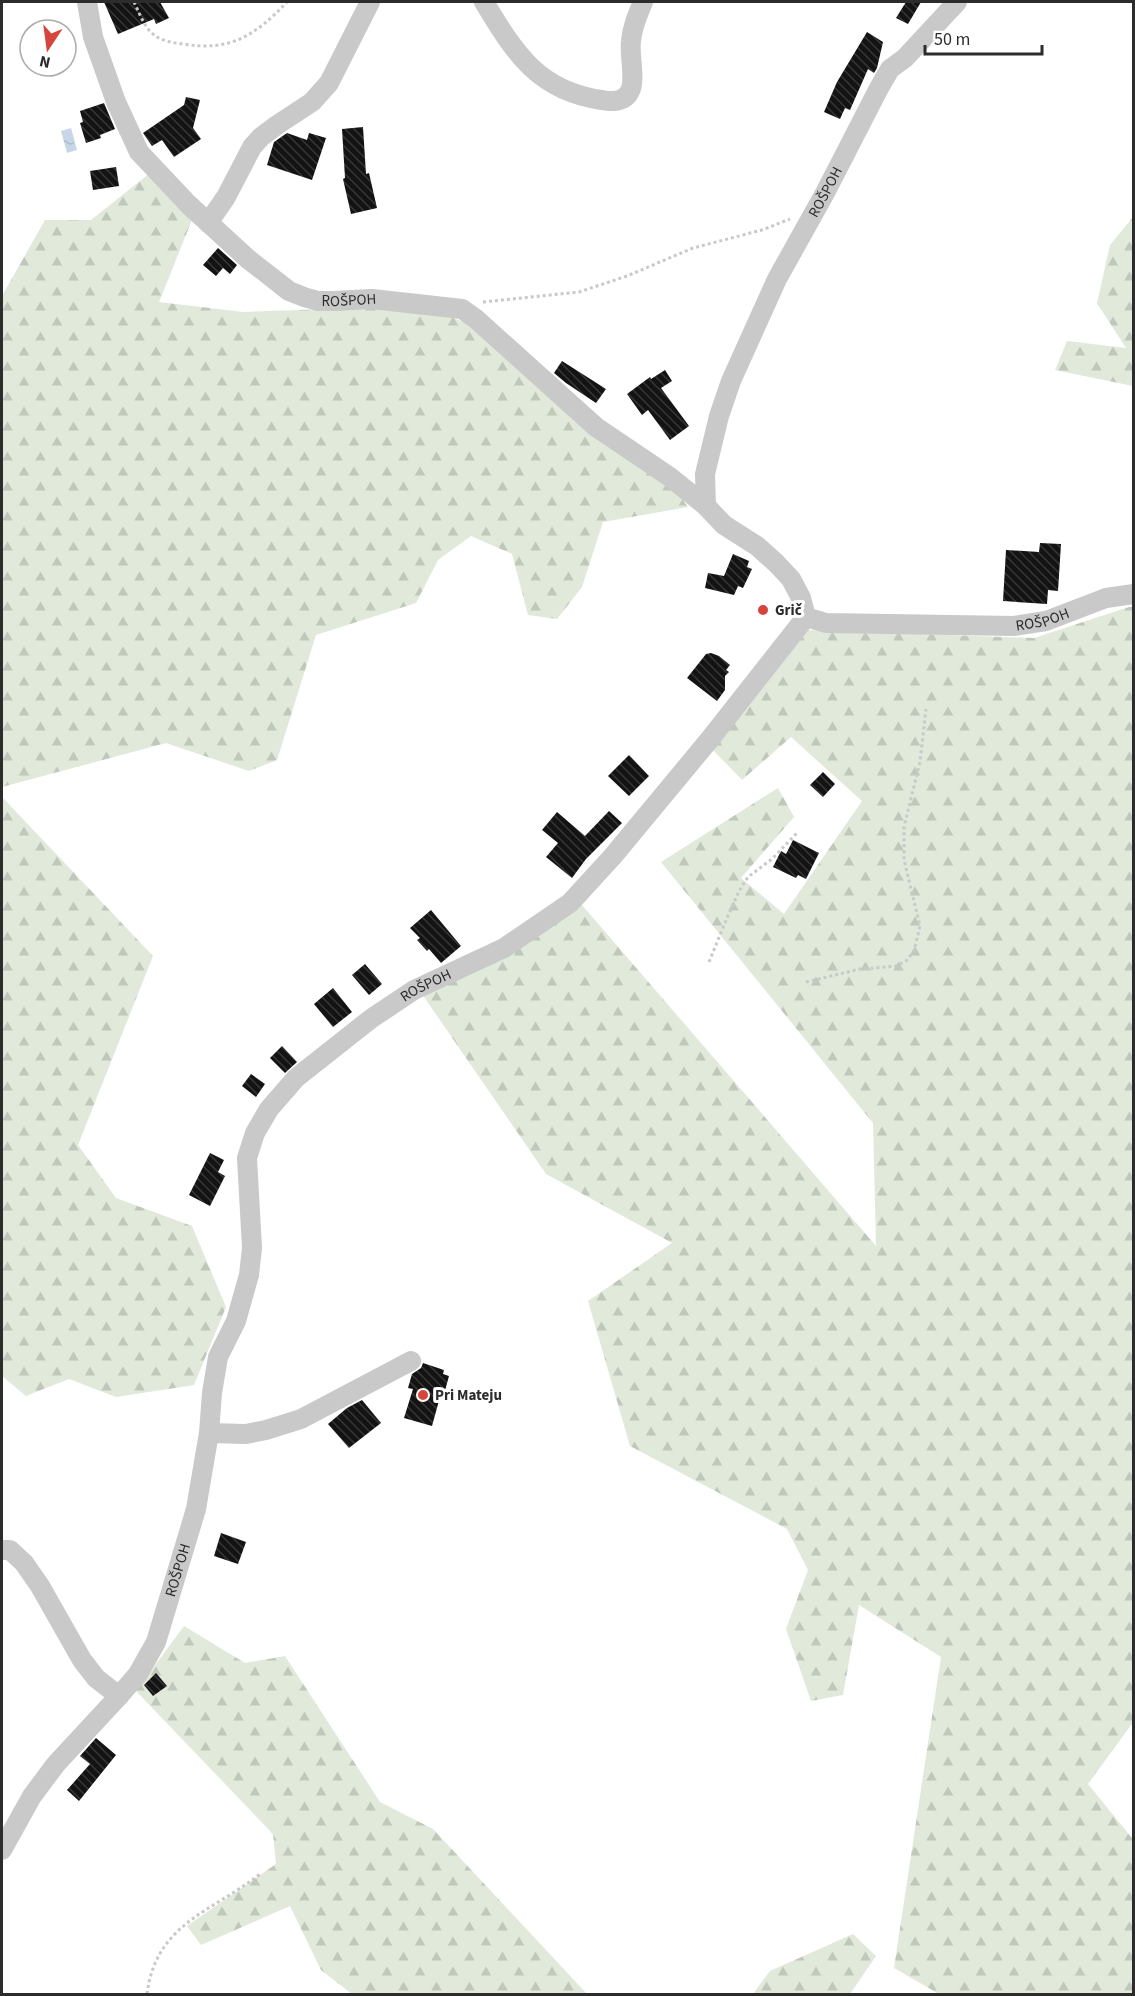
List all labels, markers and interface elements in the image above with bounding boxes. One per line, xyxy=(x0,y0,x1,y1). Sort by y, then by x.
north arrow xyxy=(18,18,78,78)
scale bar xyxy=(925,18,1042,56)
text: 50 m xyxy=(934,27,970,52)
text: N xyxy=(37,50,53,74)
street label: ROŠPOH xyxy=(803,163,847,221)
street label: ROŠPOH xyxy=(322,288,377,312)
place label: Grič xyxy=(775,600,803,621)
marker: Grič xyxy=(756,603,770,617)
street label: ROŠPOH xyxy=(1014,603,1072,636)
street label: ROŠPOH xyxy=(396,964,455,1007)
place label: Pri Mateju xyxy=(435,1385,502,1406)
marker: Pri Mateju xyxy=(416,1388,430,1402)
street label: ROŠPOH xyxy=(160,1541,196,1599)

